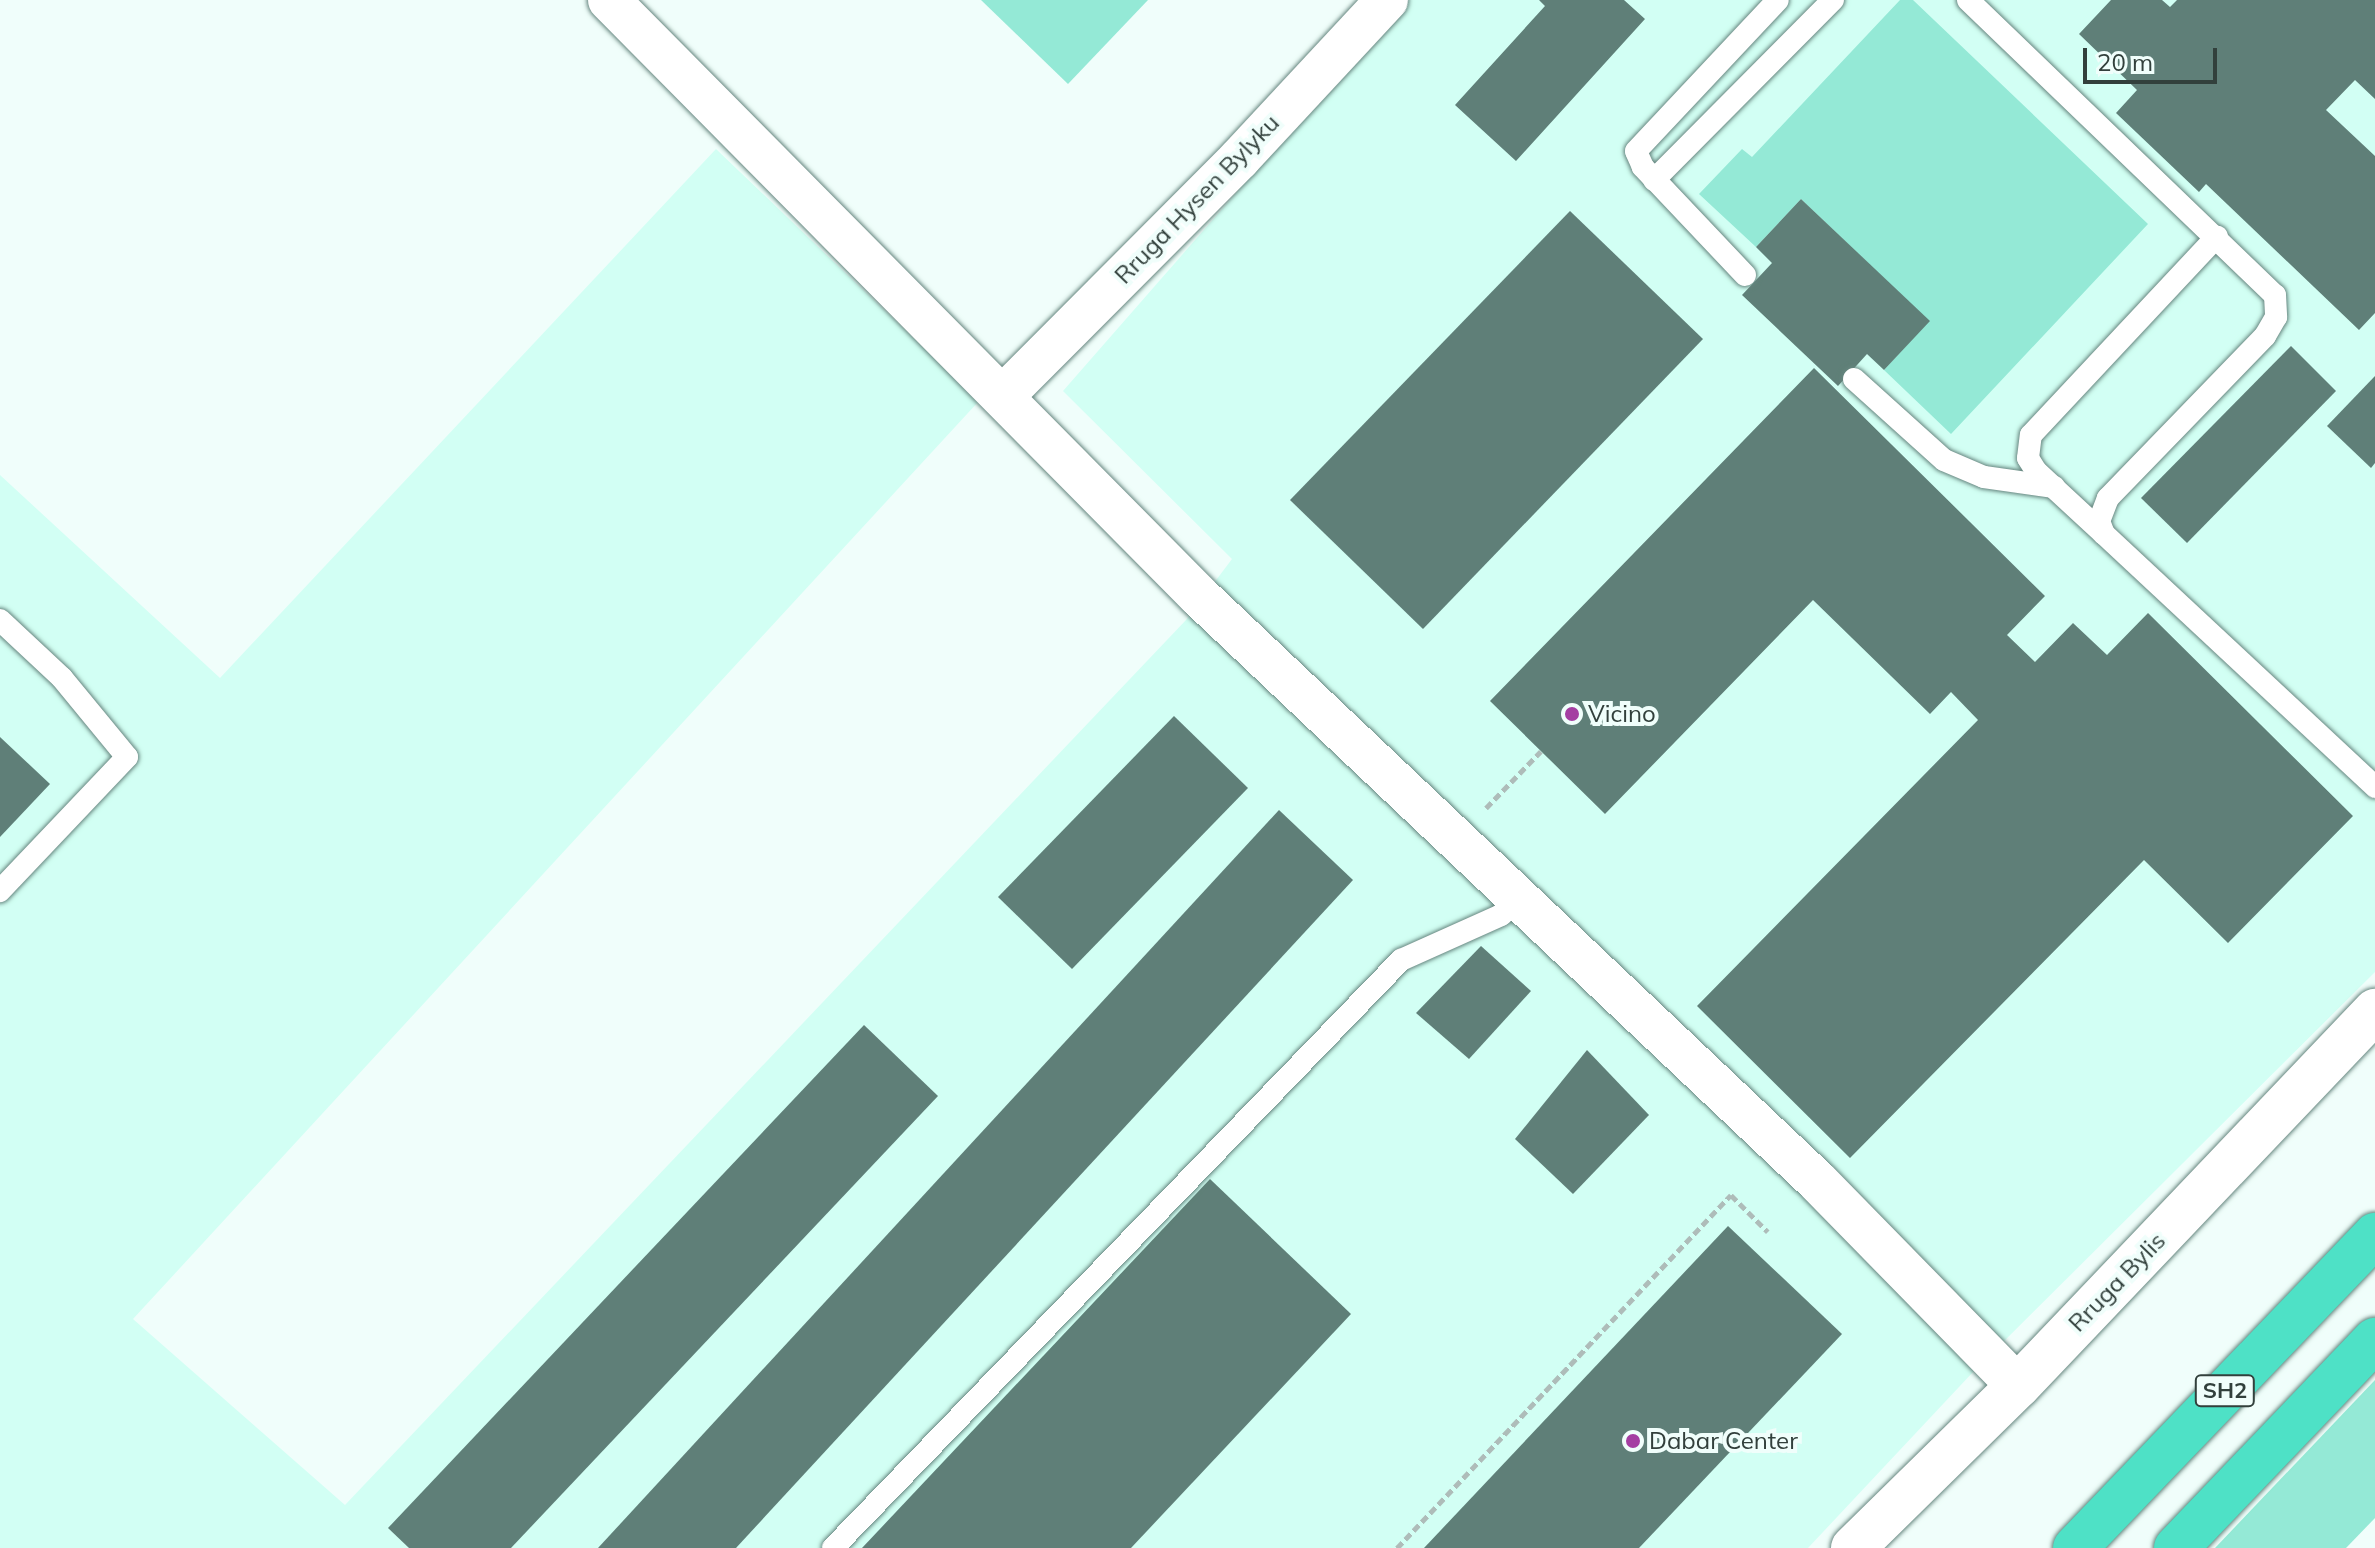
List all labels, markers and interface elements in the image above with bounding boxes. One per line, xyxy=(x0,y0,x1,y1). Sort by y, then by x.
scale bar xyxy=(2087,32,2221,82)
text: 20 m xyxy=(2097,47,2153,77)
street label: Rruga Hysen Bylyku xyxy=(1109,108,1285,290)
place label: Vicino xyxy=(1588,700,1656,728)
marker: Vicino xyxy=(1563,705,1581,723)
street label: Rruga Bylis xyxy=(2063,1226,2171,1338)
road number: SH2 xyxy=(2193,1373,2257,1409)
place label: Dabar Center xyxy=(1649,1427,1798,1455)
marker: Dabar Center xyxy=(1624,1432,1642,1450)

